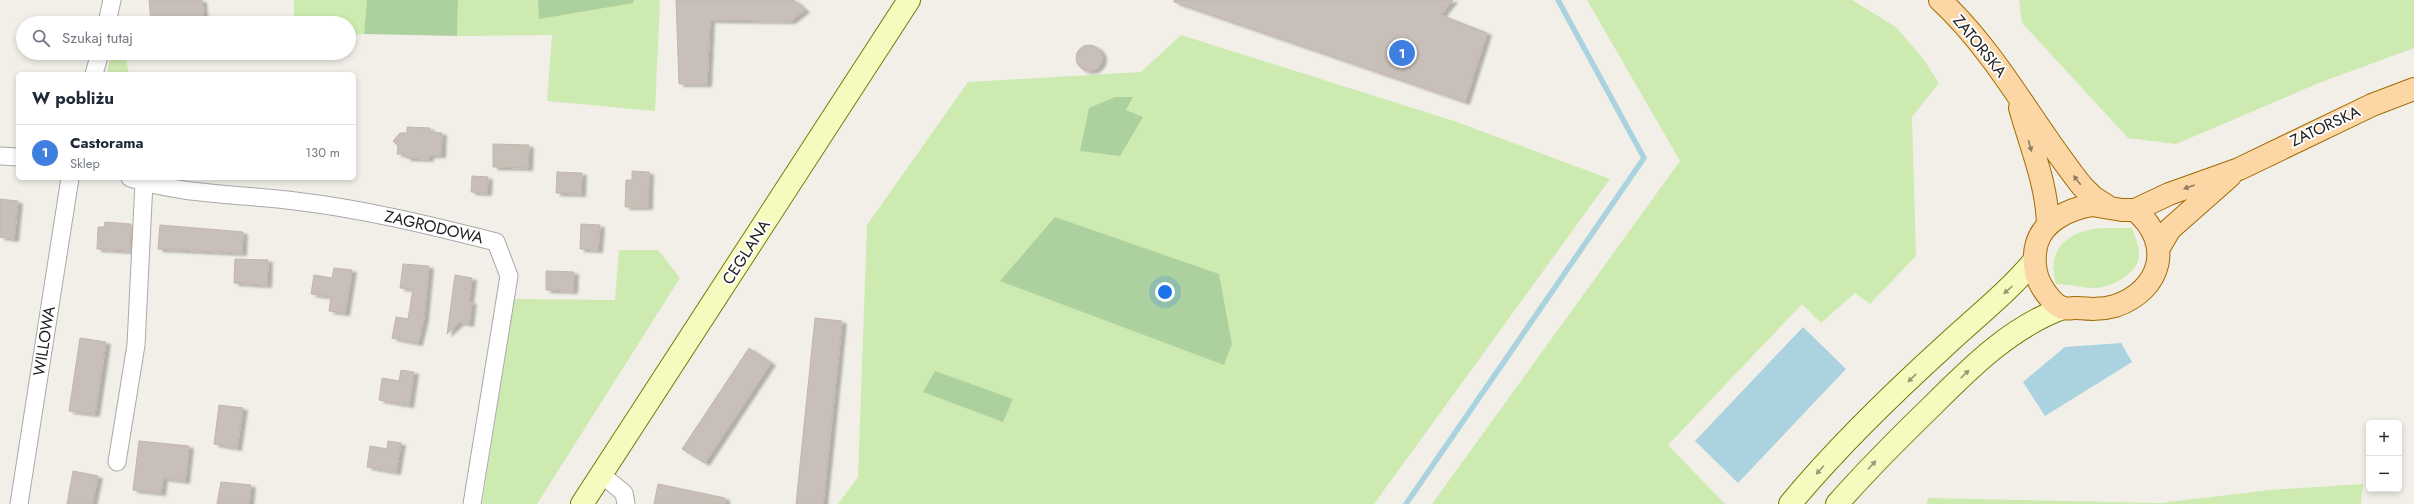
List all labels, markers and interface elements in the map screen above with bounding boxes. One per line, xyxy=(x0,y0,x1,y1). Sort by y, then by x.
street label: ZATORSKA xyxy=(1948,10,2013,83)
search box xyxy=(16,16,356,60)
icon: search xyxy=(30,27,52,49)
text: Szukaj tutaj xyxy=(62,27,133,49)
pin: 1 xyxy=(1389,38,1415,68)
text: W pobliżu xyxy=(32,86,114,110)
street label: ZATORSKA xyxy=(2286,100,2364,152)
text: Castorama xyxy=(70,132,144,154)
one-way arrow xyxy=(2027,140,2033,152)
text: 1 xyxy=(42,143,48,162)
text: 130 m xyxy=(305,143,340,162)
text: Sklep xyxy=(70,154,100,173)
one-way arrow xyxy=(2073,175,2082,186)
one-way arrow xyxy=(2183,184,2195,190)
street label: ZAGRODOWA xyxy=(382,204,486,250)
street label: CEGLANA xyxy=(716,215,776,289)
your location xyxy=(1155,282,1175,302)
one-way arrow xyxy=(2003,286,2013,295)
street label: WILLOWA xyxy=(27,304,61,378)
one-way arrow xyxy=(1960,369,1970,379)
one-way arrow xyxy=(1907,373,1917,382)
map controls xyxy=(2366,420,2402,492)
button: + xyxy=(2366,420,2402,456)
button: − xyxy=(2366,456,2402,492)
one-way arrow xyxy=(1867,460,1876,469)
one-way arrow xyxy=(1816,465,1825,475)

